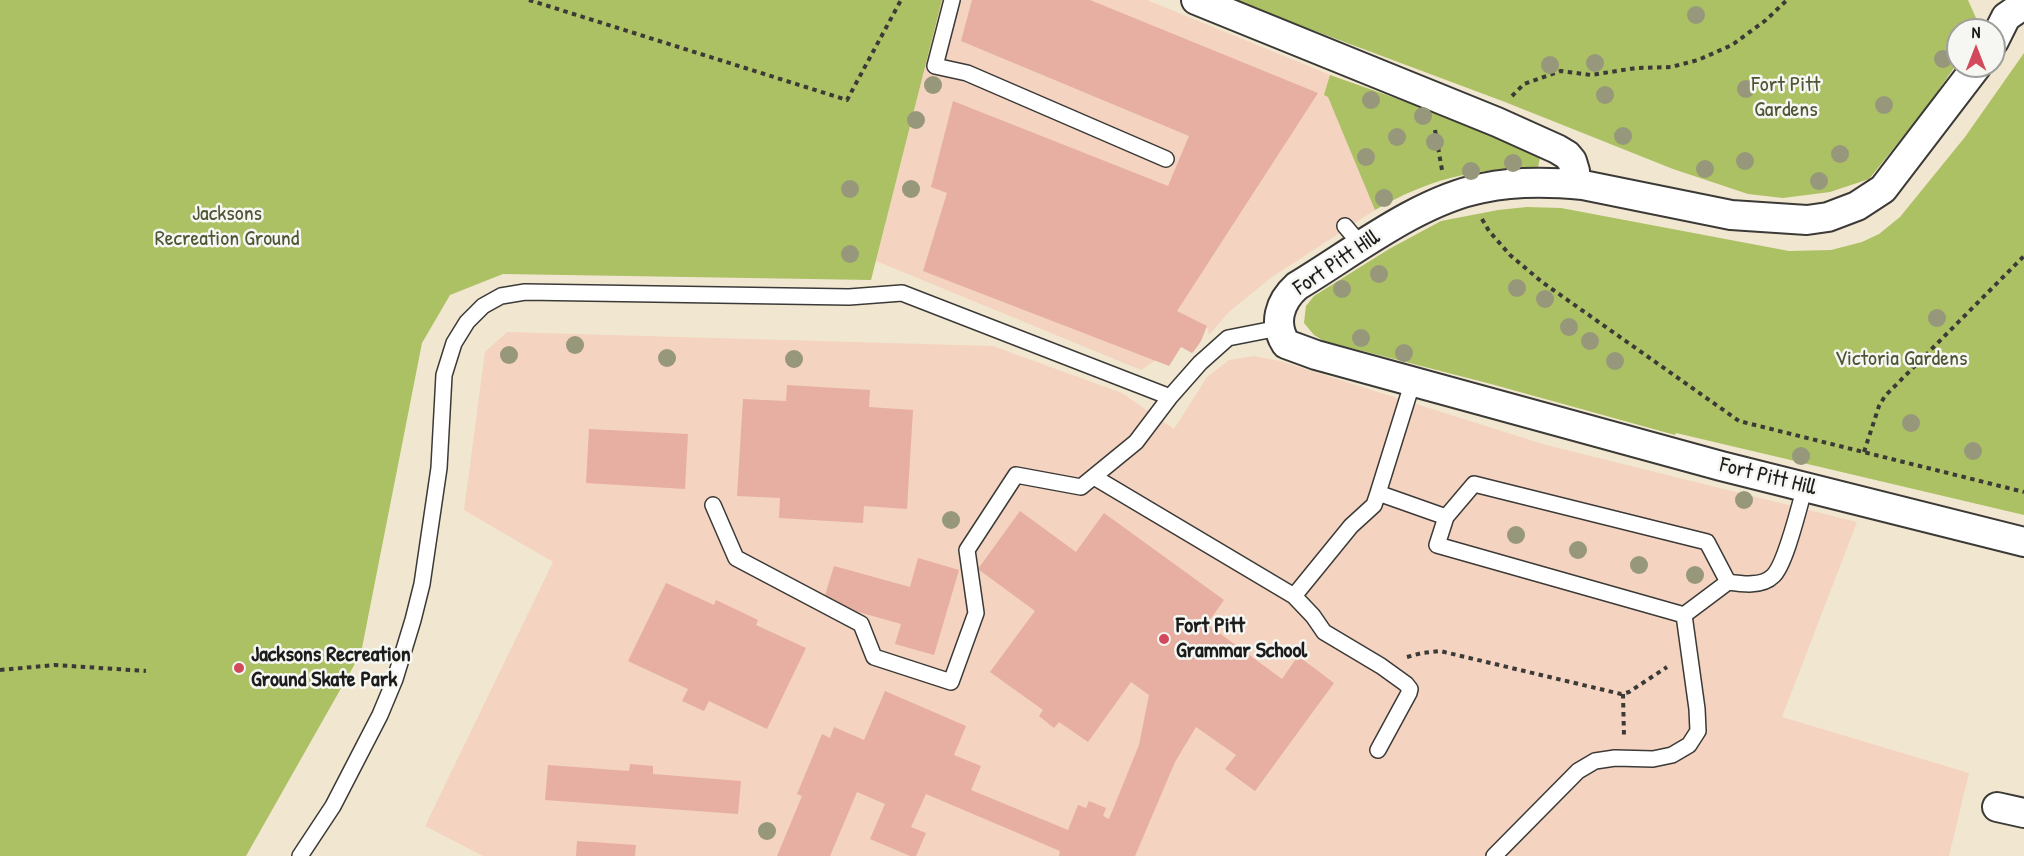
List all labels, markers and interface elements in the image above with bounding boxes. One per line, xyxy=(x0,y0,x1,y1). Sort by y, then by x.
north arrow xyxy=(1946,18,2006,78)
text: N xyxy=(1972,21,1980,43)
park label: Fort Pitt Gardens xyxy=(1752,72,1820,124)
park label: Jacksons Recreation Ground xyxy=(155,201,299,252)
street label: Fort Pitt Hill xyxy=(1289,224,1385,302)
park label: Victoria Gardens xyxy=(1835,346,1967,372)
street label: Fort Pitt Hill xyxy=(1717,452,1819,502)
place label: Fort Pitt Grammar School xyxy=(1176,613,1307,664)
marker: Fort Pitt Grammar School xyxy=(1157,632,1171,646)
place label: Jacksons Recreation Ground Skate Park xyxy=(251,642,411,694)
marker: Jacksons Recreation Ground Skate Park xyxy=(232,661,246,675)

